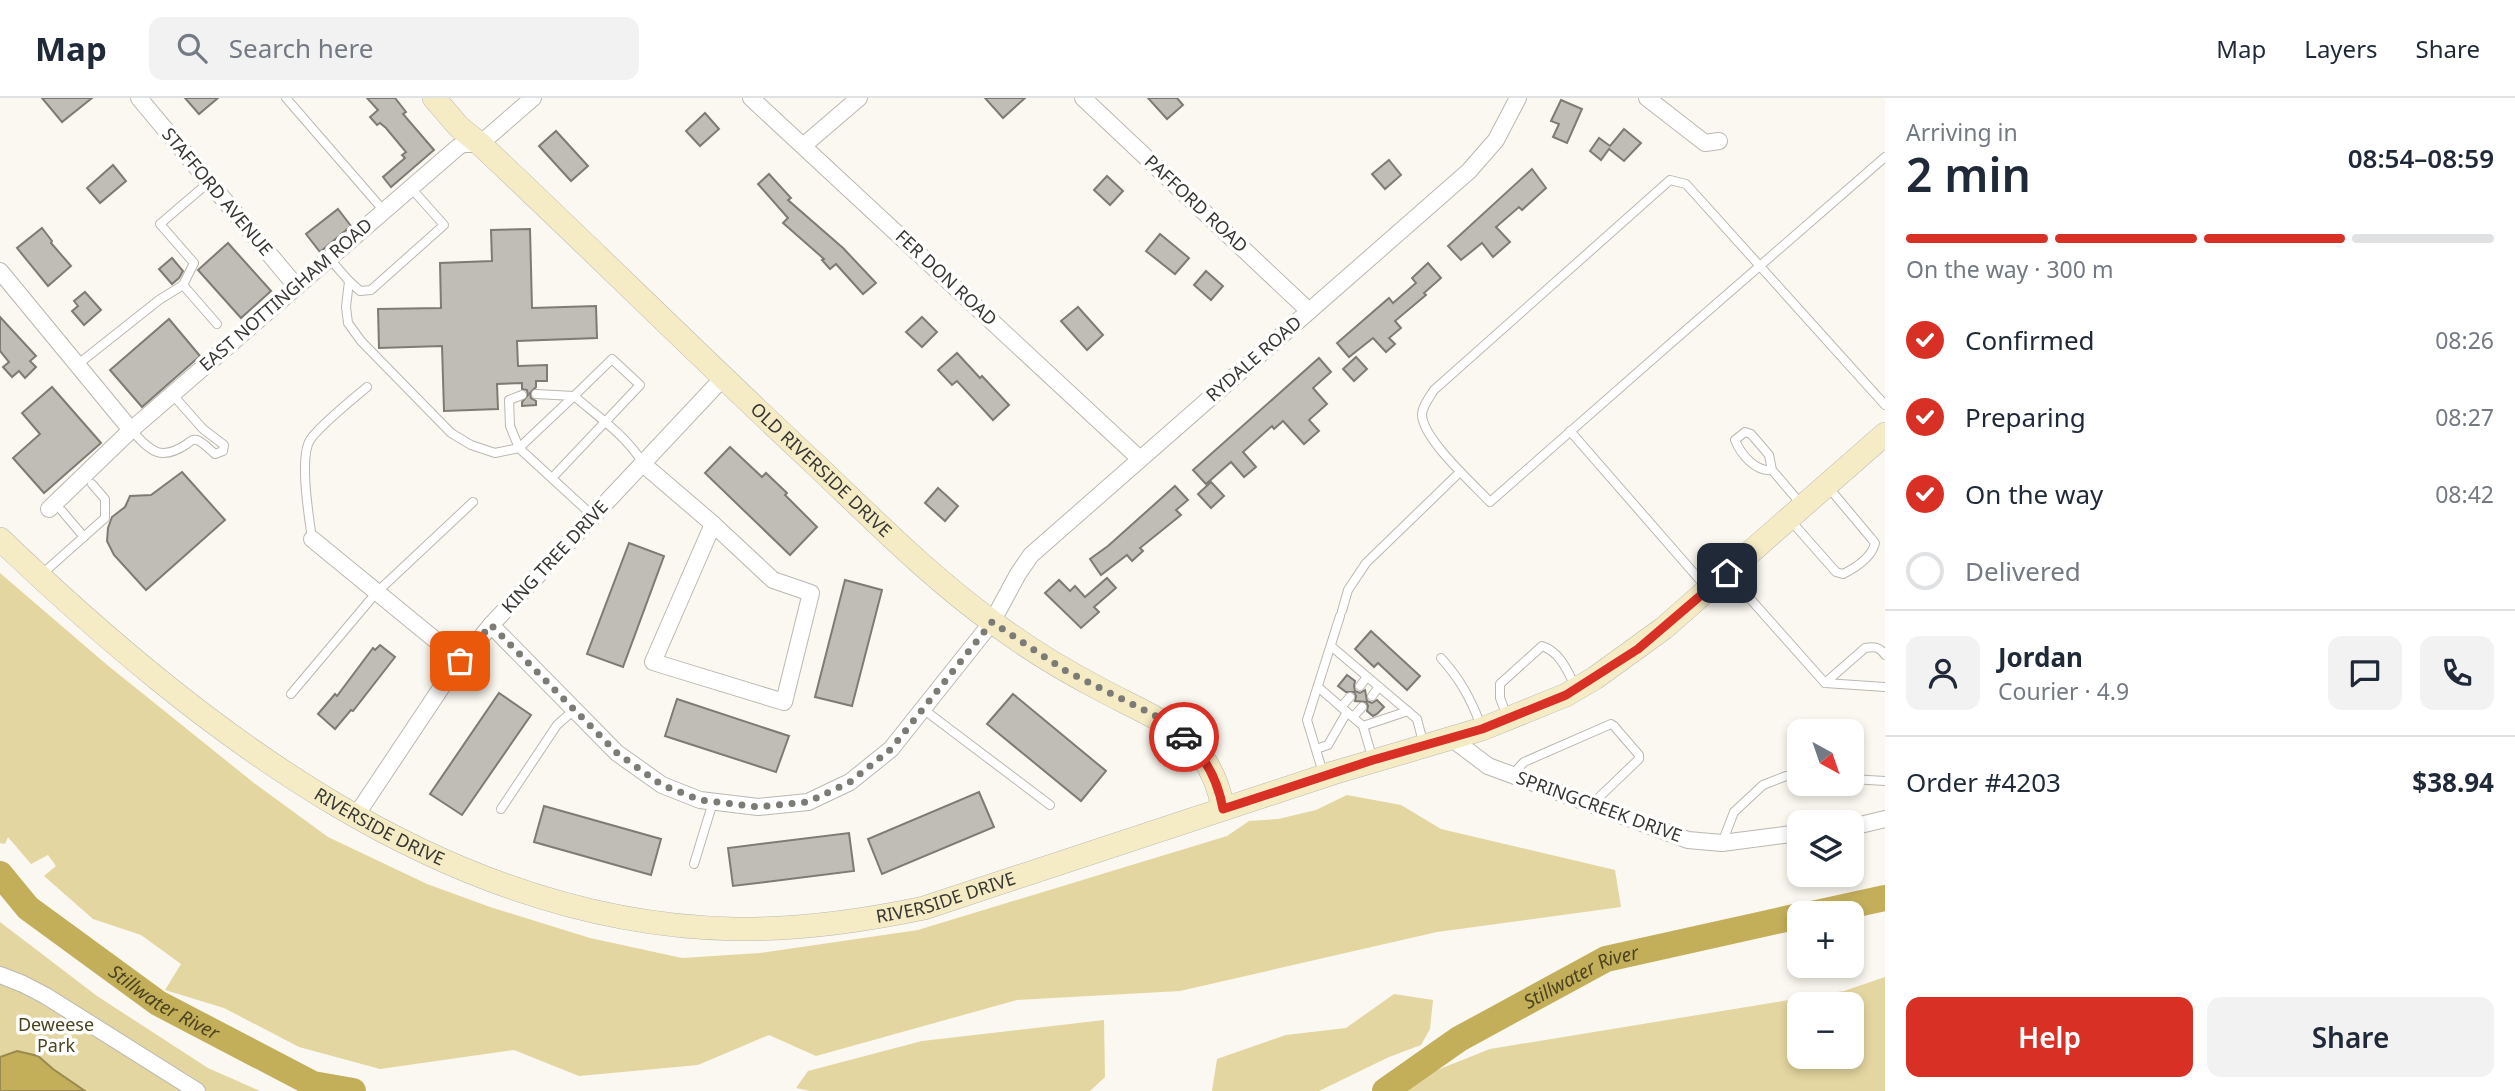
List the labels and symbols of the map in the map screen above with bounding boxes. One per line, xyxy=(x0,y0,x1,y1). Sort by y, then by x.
street label: STAFFORD AVENUE xyxy=(157,122,278,260)
street label: PAFFORD ROAD xyxy=(1140,149,1253,257)
street label: EAST NOTTINGHAM ROAD xyxy=(194,212,377,376)
street label: FER DON ROAD xyxy=(891,224,1003,330)
street label: RYDALE ROAD xyxy=(1200,310,1306,406)
street label: OLD RIVERSIDE DRIVE xyxy=(746,397,897,542)
street label: KING TREE DRIVE xyxy=(496,495,613,618)
pin xyxy=(1697,543,1757,603)
pin xyxy=(430,631,490,691)
courier xyxy=(1149,702,1219,772)
north arrow xyxy=(1787,719,1864,796)
street label: SPRINGCREEK DRIVE xyxy=(1513,765,1685,847)
street label: RIVERSIDE DRIVE xyxy=(310,781,449,871)
street label: RIVERSIDE DRIVE xyxy=(874,866,1018,928)
water label: Stillwater River xyxy=(1519,939,1642,1015)
water label: Stillwater River xyxy=(104,958,225,1046)
park label: Deweese Park xyxy=(18,1012,94,1057)

